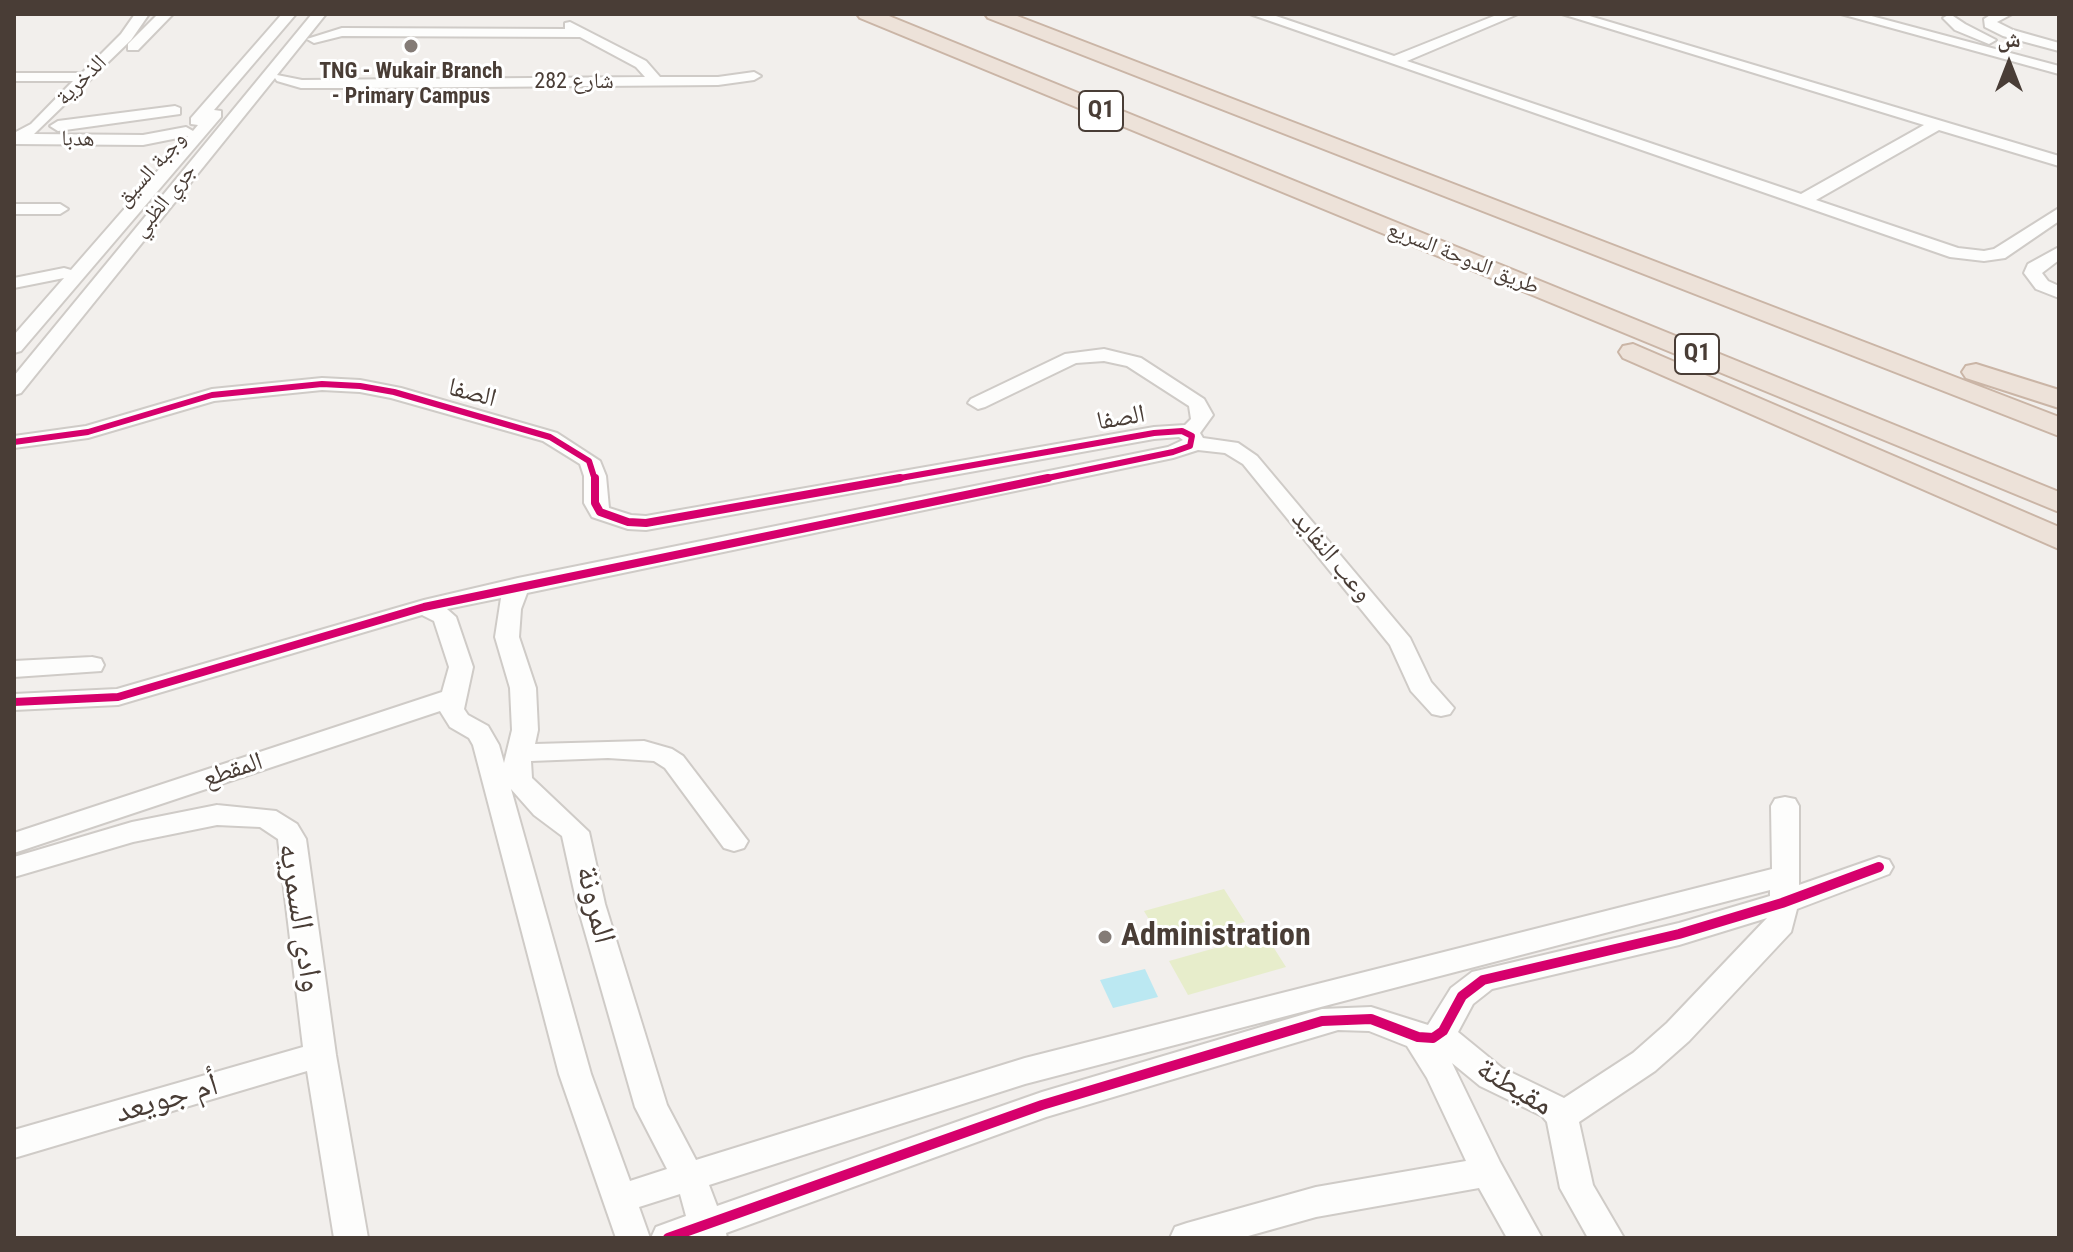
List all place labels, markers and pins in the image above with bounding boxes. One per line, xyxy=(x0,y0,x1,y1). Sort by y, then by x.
marker: TNG - Wukair Branch - Primary Campus xyxy=(402,37,420,55)
place label: TNG - Wukair Branch - Primary Campus xyxy=(319,59,503,110)
place label: Administration xyxy=(1121,918,1311,956)
marker: Administration xyxy=(1096,928,1114,946)

